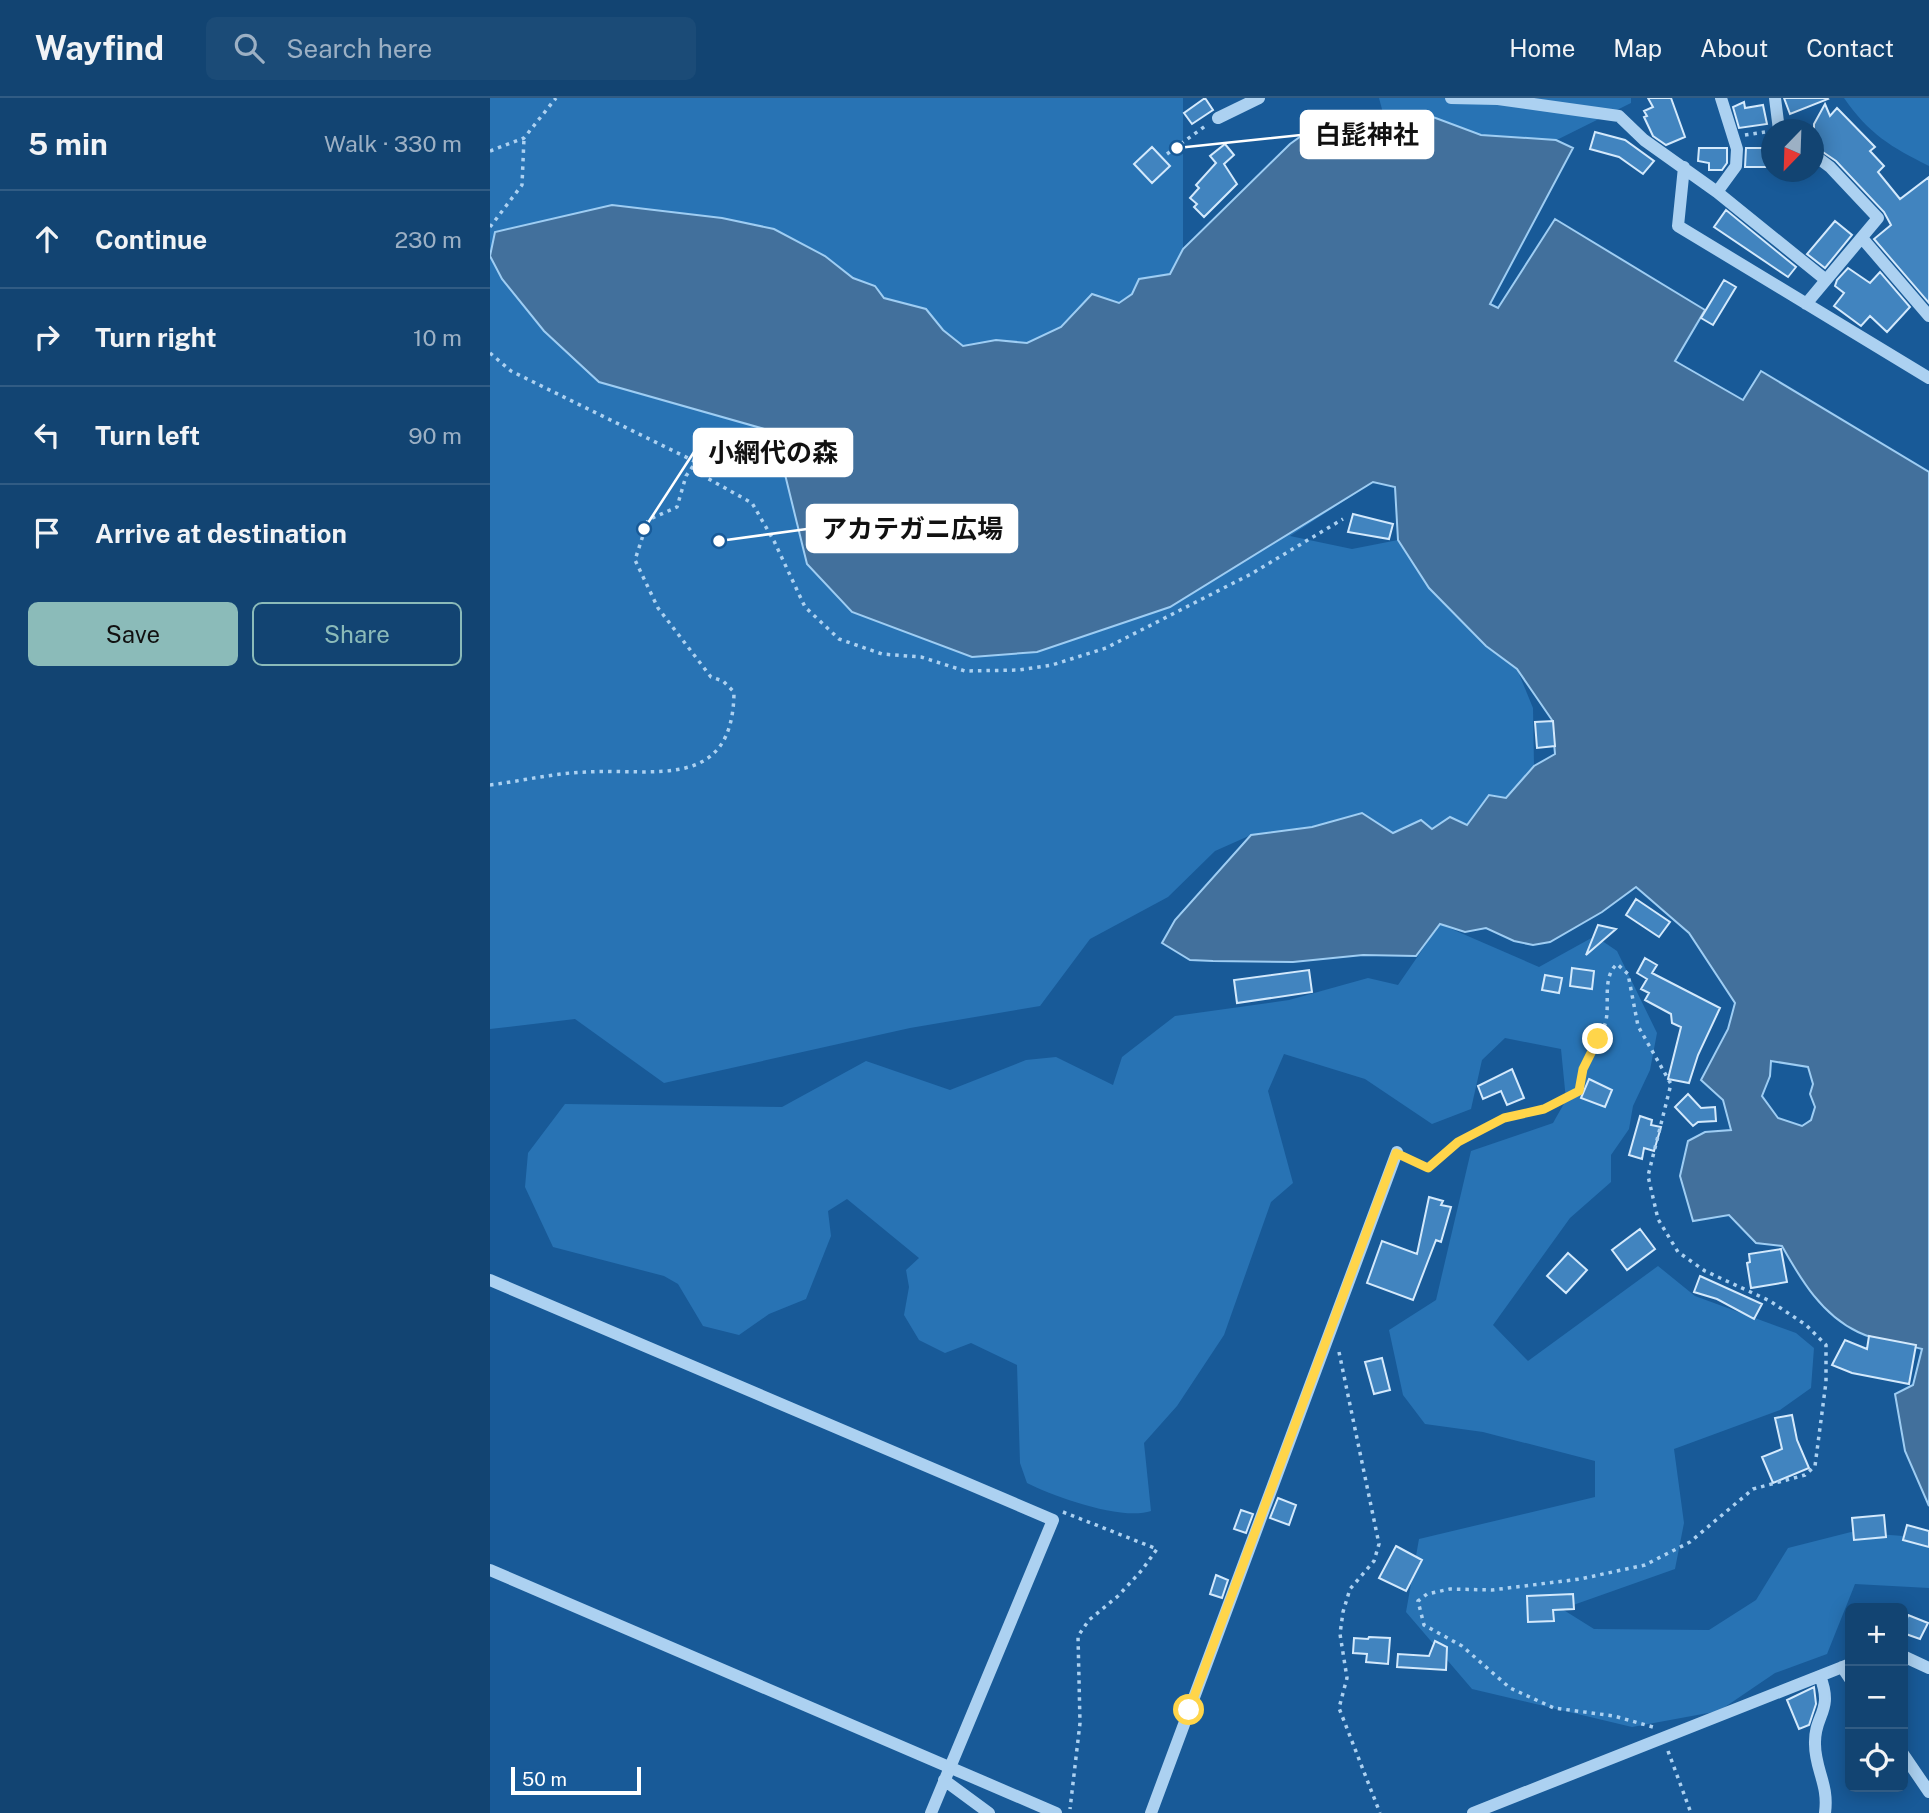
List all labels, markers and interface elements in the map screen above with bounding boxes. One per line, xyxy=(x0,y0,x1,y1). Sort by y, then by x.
search box xyxy=(206,17,696,80)
text: Wayfind xyxy=(35,29,164,67)
icon: search xyxy=(230,29,268,67)
text: Search here xyxy=(286,33,432,64)
text: Home xyxy=(1509,34,1575,62)
text: Map xyxy=(1613,34,1662,62)
text: About xyxy=(1700,34,1768,62)
text: Contact xyxy=(1806,34,1894,62)
callout: 白髭神社 xyxy=(1301,111,1433,158)
text: 白髭神社 xyxy=(1315,119,1419,150)
north arrow xyxy=(1761,119,1824,182)
text: 5 min xyxy=(28,126,108,162)
text: Walk · 330 m xyxy=(324,130,462,157)
icon: ahead xyxy=(28,220,66,258)
text: Continue xyxy=(95,224,207,255)
text: 230 m xyxy=(394,226,462,253)
icon: right xyxy=(28,318,66,356)
text: Turn right xyxy=(95,322,217,353)
text: 10 m xyxy=(413,324,462,351)
icon: left xyxy=(28,416,66,454)
text: Turn left xyxy=(95,420,200,451)
text: 90 m xyxy=(408,422,462,449)
callout: 小網代の森 xyxy=(694,429,852,476)
text: 小網代の森 xyxy=(708,437,838,468)
callout: アカテガニ広場 xyxy=(807,505,1017,552)
text: アカテガニ広場 xyxy=(821,513,1003,544)
icon: arrive xyxy=(28,514,66,552)
text: Arrive at destination xyxy=(95,518,347,549)
button: Save xyxy=(28,602,238,666)
button: Share xyxy=(252,602,462,666)
route end xyxy=(1582,1023,1613,1054)
map controls xyxy=(1845,1603,1908,1792)
button: + xyxy=(1845,1603,1908,1666)
button: − xyxy=(1845,1666,1908,1729)
route start xyxy=(1173,1694,1204,1725)
button: locate xyxy=(1845,1729,1908,1792)
scale bar xyxy=(511,1764,640,1796)
text: 50 m xyxy=(522,1768,567,1790)

